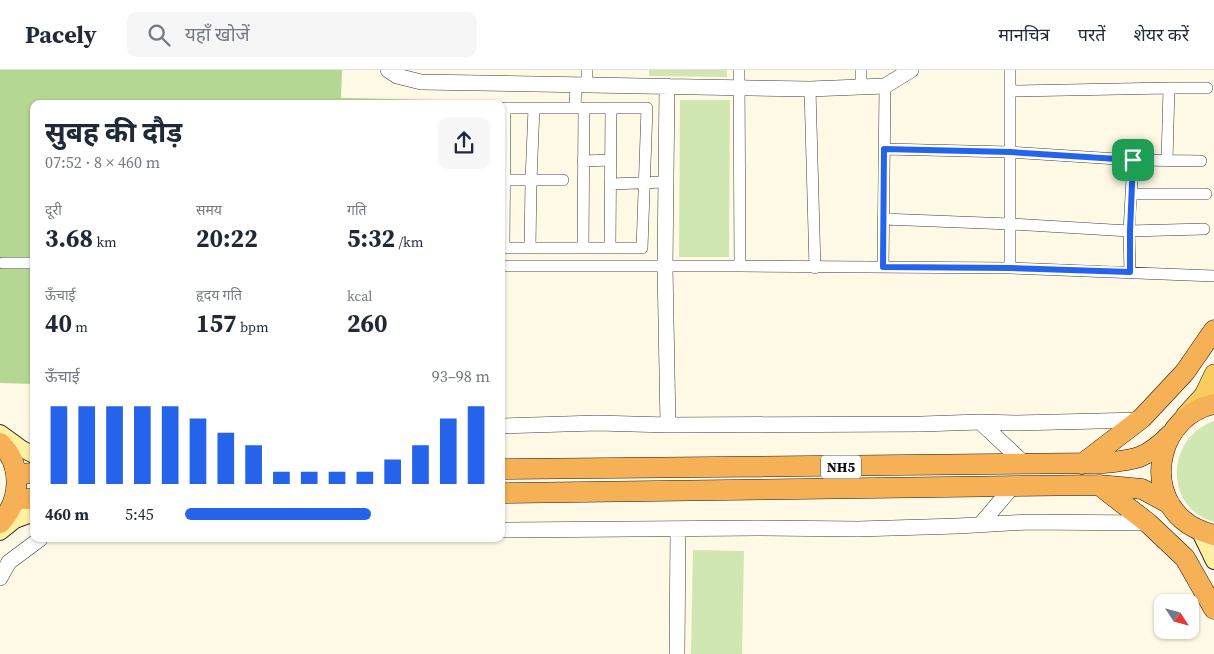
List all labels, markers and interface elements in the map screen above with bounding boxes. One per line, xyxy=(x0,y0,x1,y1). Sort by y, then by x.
search box xyxy=(127,12,477,57)
text: Pacely xyxy=(25,18,97,51)
icon: search xyxy=(145,21,173,49)
text: यहाँ खोजें xyxy=(185,21,250,47)
text: मानचित्र xyxy=(998,22,1050,47)
text: परतें xyxy=(1078,22,1106,47)
text: शेयर करें xyxy=(1134,22,1189,47)
text: सुबह की दौड़ xyxy=(45,113,182,151)
button: share xyxy=(438,117,490,169)
pin xyxy=(1112,139,1154,181)
icon: arrive xyxy=(1119,146,1147,174)
text: 07:52 · 8 × 460 m xyxy=(45,151,160,173)
text: दूरी xyxy=(45,200,62,220)
text: समय xyxy=(196,200,222,220)
text: गति xyxy=(347,200,367,220)
text: 3.68 xyxy=(45,221,93,255)
text: 20:22 xyxy=(196,221,258,255)
text: 5:32 xyxy=(347,221,395,255)
text: km xyxy=(93,232,117,252)
text: /km xyxy=(395,232,423,252)
text: ऊँचाई xyxy=(45,285,75,305)
text: हृदय गति xyxy=(196,285,242,305)
text: kcal xyxy=(347,286,373,306)
text: 40 xyxy=(45,306,72,340)
text: 157 xyxy=(196,306,237,340)
text: 260 xyxy=(347,306,388,340)
text: m xyxy=(72,317,88,337)
text: bpm xyxy=(237,317,269,337)
text: ऊँचाई xyxy=(45,365,80,387)
text: 93–98 m xyxy=(432,365,490,387)
road number: NH5 xyxy=(821,456,861,478)
text: 460 m xyxy=(45,503,89,525)
text: 5:45 xyxy=(125,503,154,525)
north arrow xyxy=(1154,594,1199,639)
map controls xyxy=(1154,594,1199,639)

